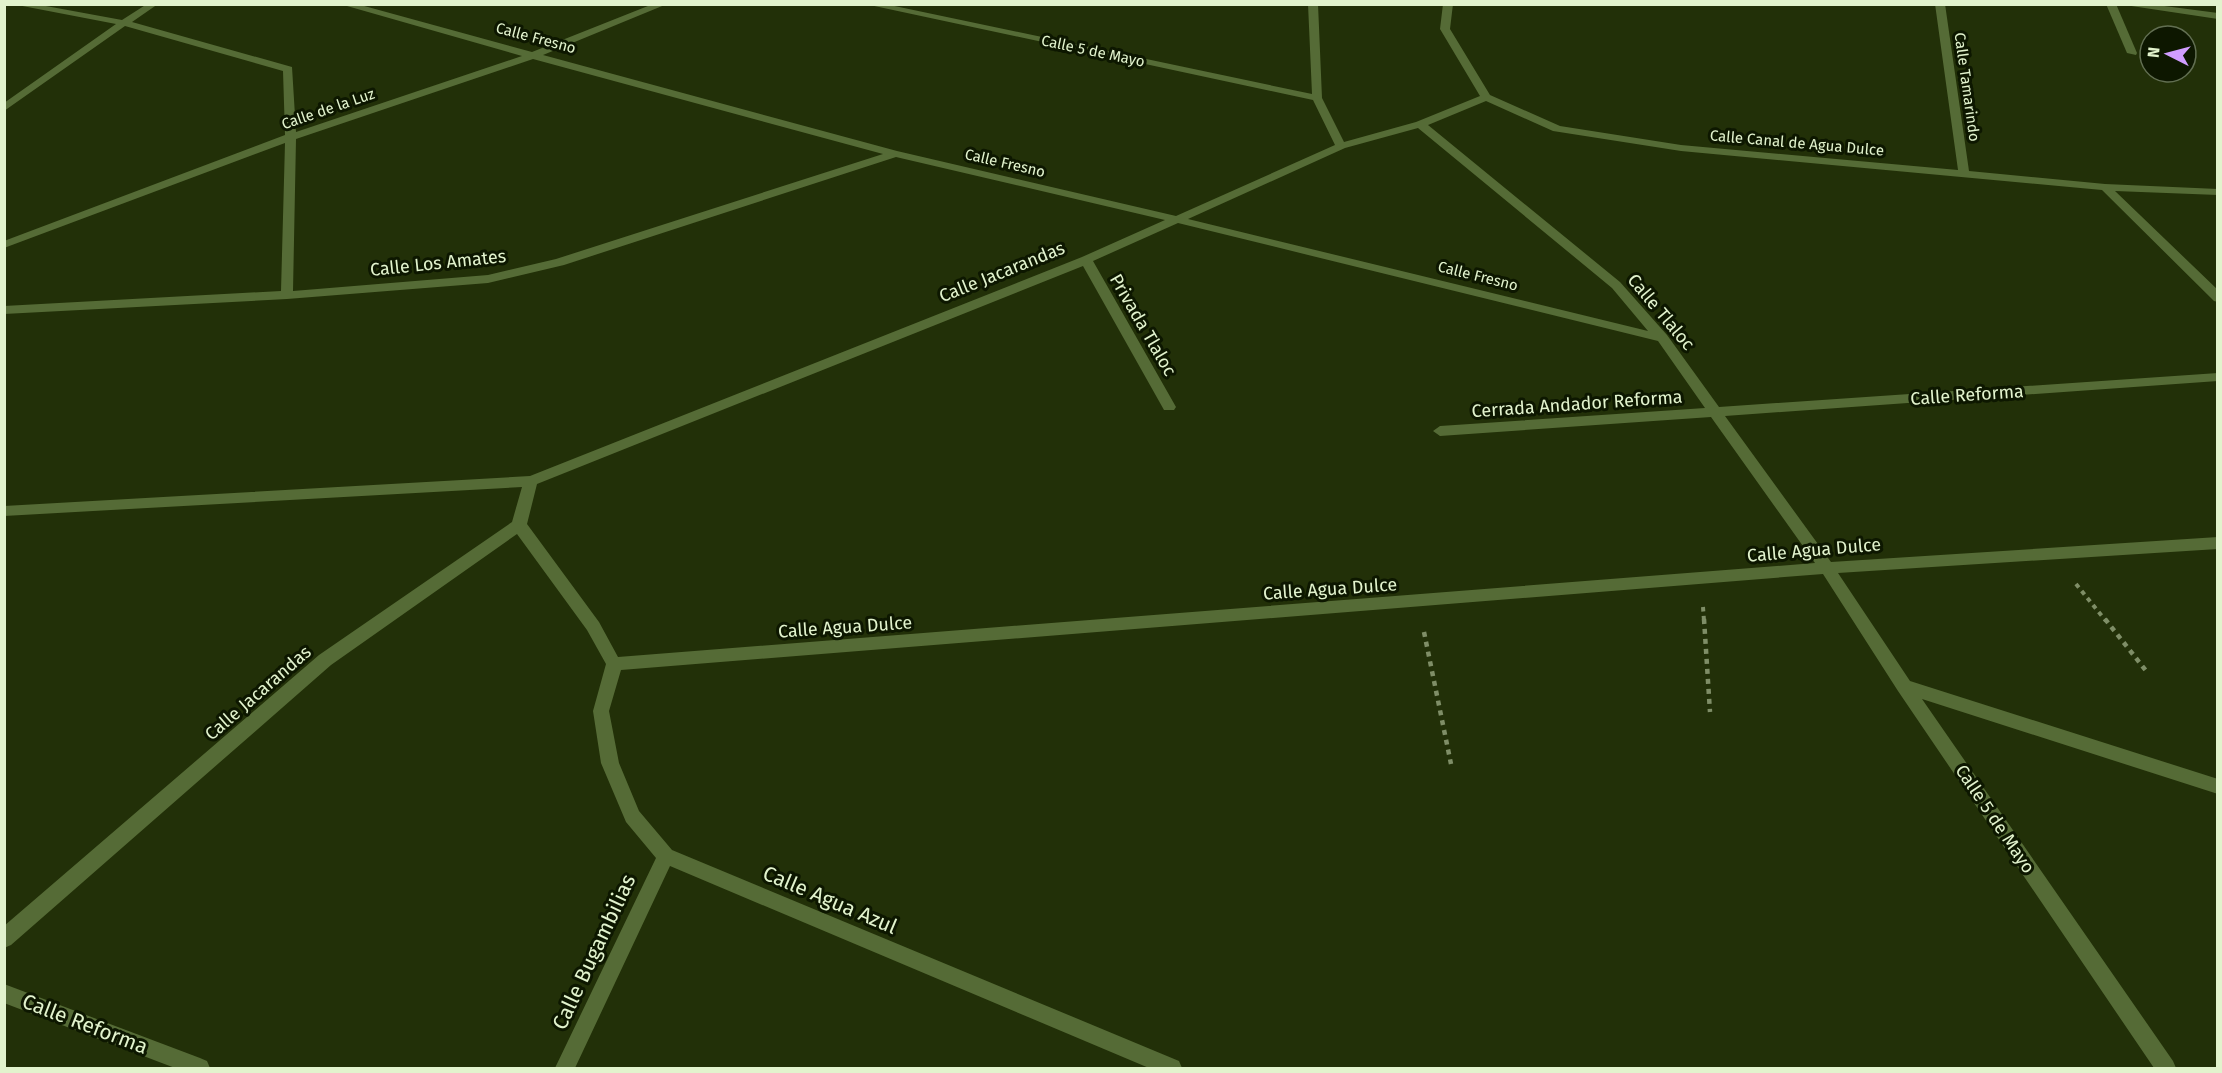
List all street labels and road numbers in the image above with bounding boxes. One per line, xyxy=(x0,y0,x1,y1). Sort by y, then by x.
street label: Calle Fresno xyxy=(494,19,578,57)
street label: Calle 5 de Mayo xyxy=(1040,31,1146,71)
street label: Calle Tamarindo xyxy=(1950,31,1984,143)
street label: Calle de la Luz xyxy=(279,85,377,133)
street label: Calle Canal de Agua Dulce xyxy=(1709,126,1885,160)
street label: Calle Fresno xyxy=(963,145,1047,181)
street label: Calle Jacarandas xyxy=(936,237,1068,307)
street label: Calle Los Amates xyxy=(369,245,507,281)
street label: Calle Fresno xyxy=(1436,257,1520,295)
street label: Calle Tlaloc xyxy=(1623,269,1699,355)
street label: Privada Tlaloc xyxy=(1105,270,1181,380)
street label: Calle Reforma xyxy=(1910,380,2024,410)
street label: Cerrada Andador Reforma xyxy=(1471,386,1683,422)
street label: Calle Agua Dulce xyxy=(1746,533,1882,567)
street label: Calle Agua Dulce xyxy=(1262,573,1398,605)
street label: Calle Agua Dulce xyxy=(777,611,913,643)
street label: Calle Jacarandas xyxy=(200,641,316,745)
street label: Calle 5 de Mayo xyxy=(1951,760,2039,878)
street label: Calle Agua Azul xyxy=(759,860,901,940)
street label: Calle Bugambilias xyxy=(547,870,641,1034)
street label: Calle Reforma xyxy=(19,988,151,1060)

